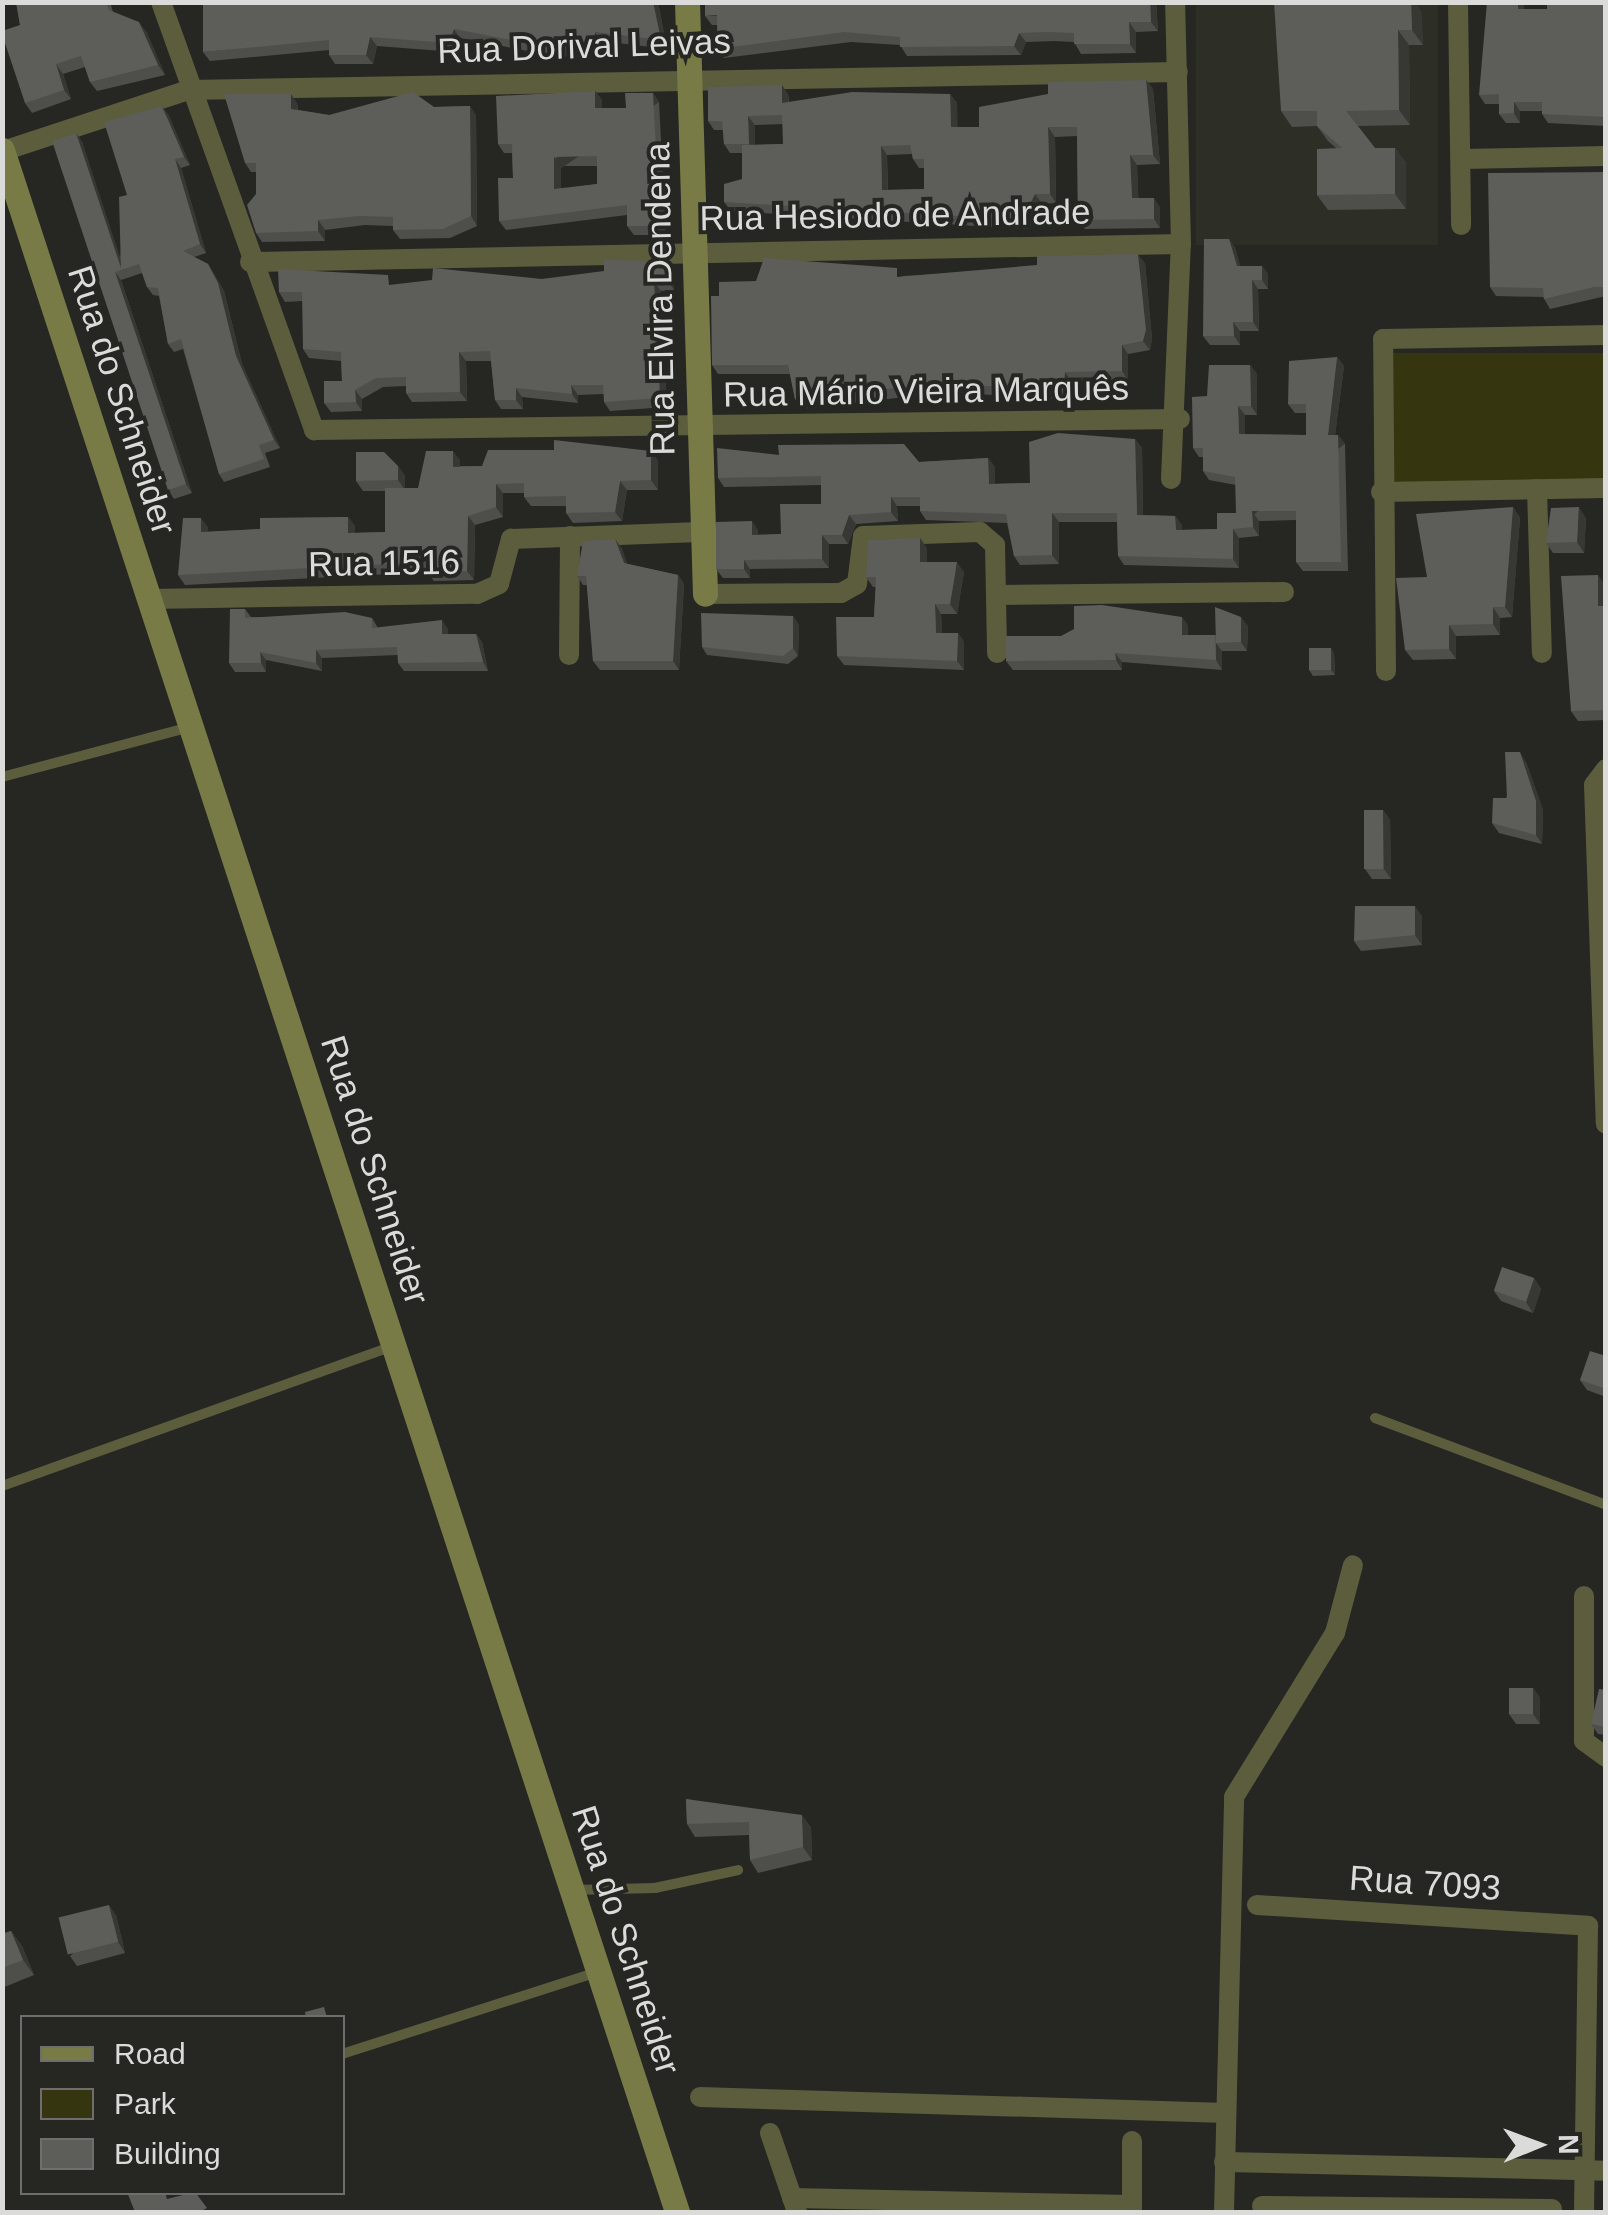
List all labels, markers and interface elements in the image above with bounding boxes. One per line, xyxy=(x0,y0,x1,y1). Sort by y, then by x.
street label: Rua Dorival Leivas xyxy=(436,20,732,72)
street label: Rua Elvira Dendena xyxy=(636,142,684,456)
street label: Rua Hesiodo de Andrade xyxy=(698,191,1092,239)
street label: Rua do Schneider xyxy=(59,260,185,540)
street label: Rua Mário Vieira Marquês xyxy=(723,366,1129,416)
street label: Rua 1516 xyxy=(308,541,460,585)
street label: Rua do Schneider xyxy=(312,1030,438,1310)
street label: Rua do Schneider xyxy=(563,1800,689,2080)
street label: Rua 7093 xyxy=(1348,1857,1502,1909)
legend xyxy=(20,2015,345,2195)
text: Road xyxy=(114,2037,186,2070)
text: Park xyxy=(114,2087,176,2120)
north arrow xyxy=(1488,2095,1588,2195)
text: N xyxy=(1553,2134,1584,2155)
text: Building xyxy=(114,2137,221,2170)

